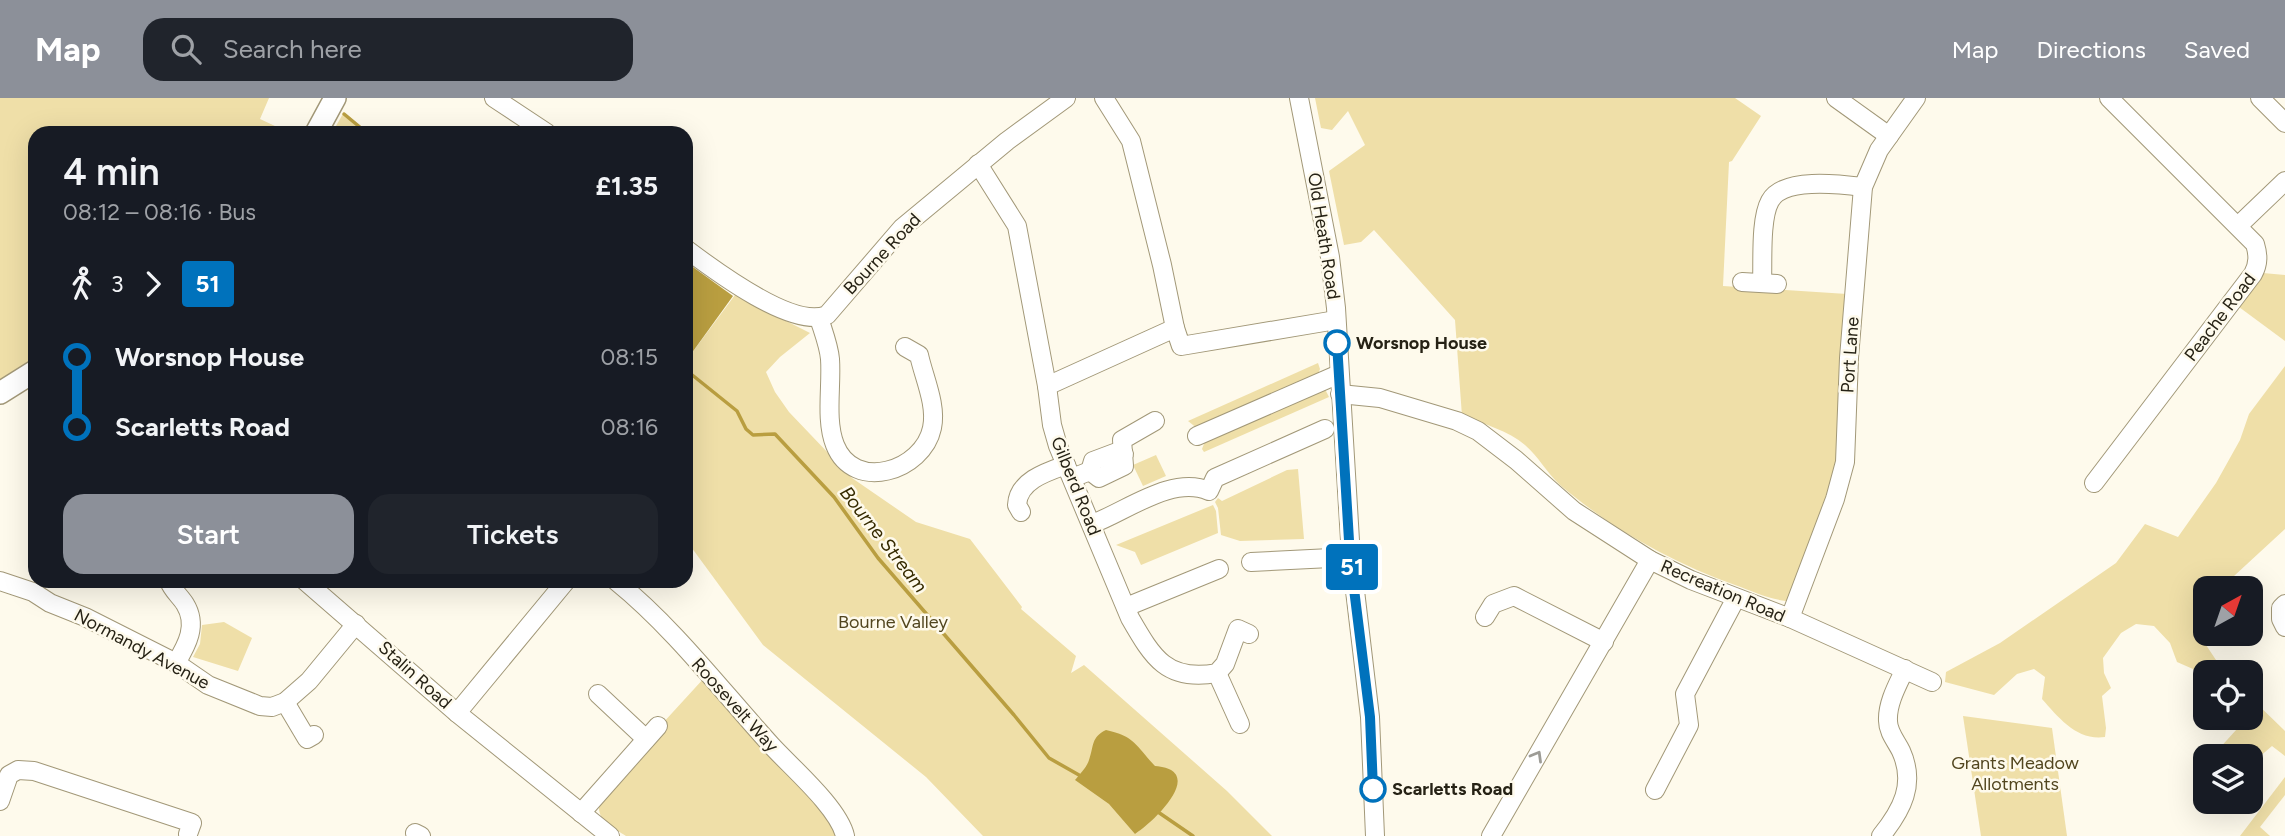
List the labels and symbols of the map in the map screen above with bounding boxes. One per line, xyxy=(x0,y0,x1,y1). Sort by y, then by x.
street label: Old Heath Road xyxy=(1303,171,1345,301)
street label: Bourne Road xyxy=(839,209,925,299)
street label: Peache Road xyxy=(2180,269,2260,365)
street label: Port Lane xyxy=(1836,316,1864,394)
marker: Worsnop House xyxy=(1324,330,1350,356)
place label: Worsnop House xyxy=(1356,332,1487,354)
street label: Gilberd Road xyxy=(1046,433,1106,539)
water label: Bourne Stream xyxy=(835,482,932,597)
line badge: 51 xyxy=(1320,544,1384,590)
street label: Recreation Road xyxy=(1657,555,1789,627)
north arrow xyxy=(2193,576,2263,646)
street label: Normandy Avenue xyxy=(70,604,214,694)
park label: Bourne Valley xyxy=(838,611,948,633)
street label: Stalin Road xyxy=(374,636,456,714)
street label: Roosevelt Way xyxy=(687,653,783,757)
one-way arrow xyxy=(1529,750,1542,763)
park label: Grants Meadow Allotments xyxy=(1951,752,2079,795)
marker: Scarletts Road xyxy=(1360,776,1386,802)
place label: Scarletts Road xyxy=(1392,778,1513,800)

